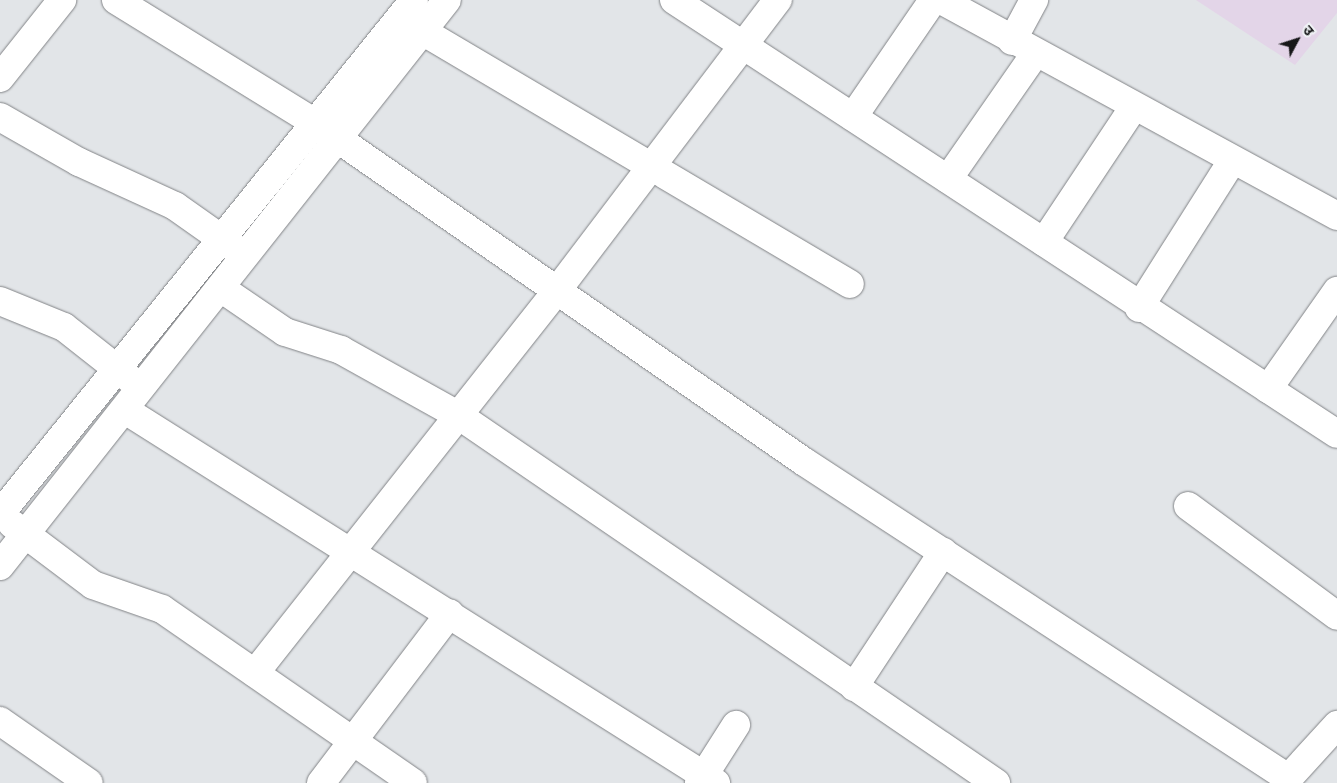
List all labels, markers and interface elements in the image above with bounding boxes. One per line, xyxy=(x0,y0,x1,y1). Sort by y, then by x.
north arrow xyxy=(1272,15,1322,65)
text: उ xyxy=(1300,22,1317,39)

